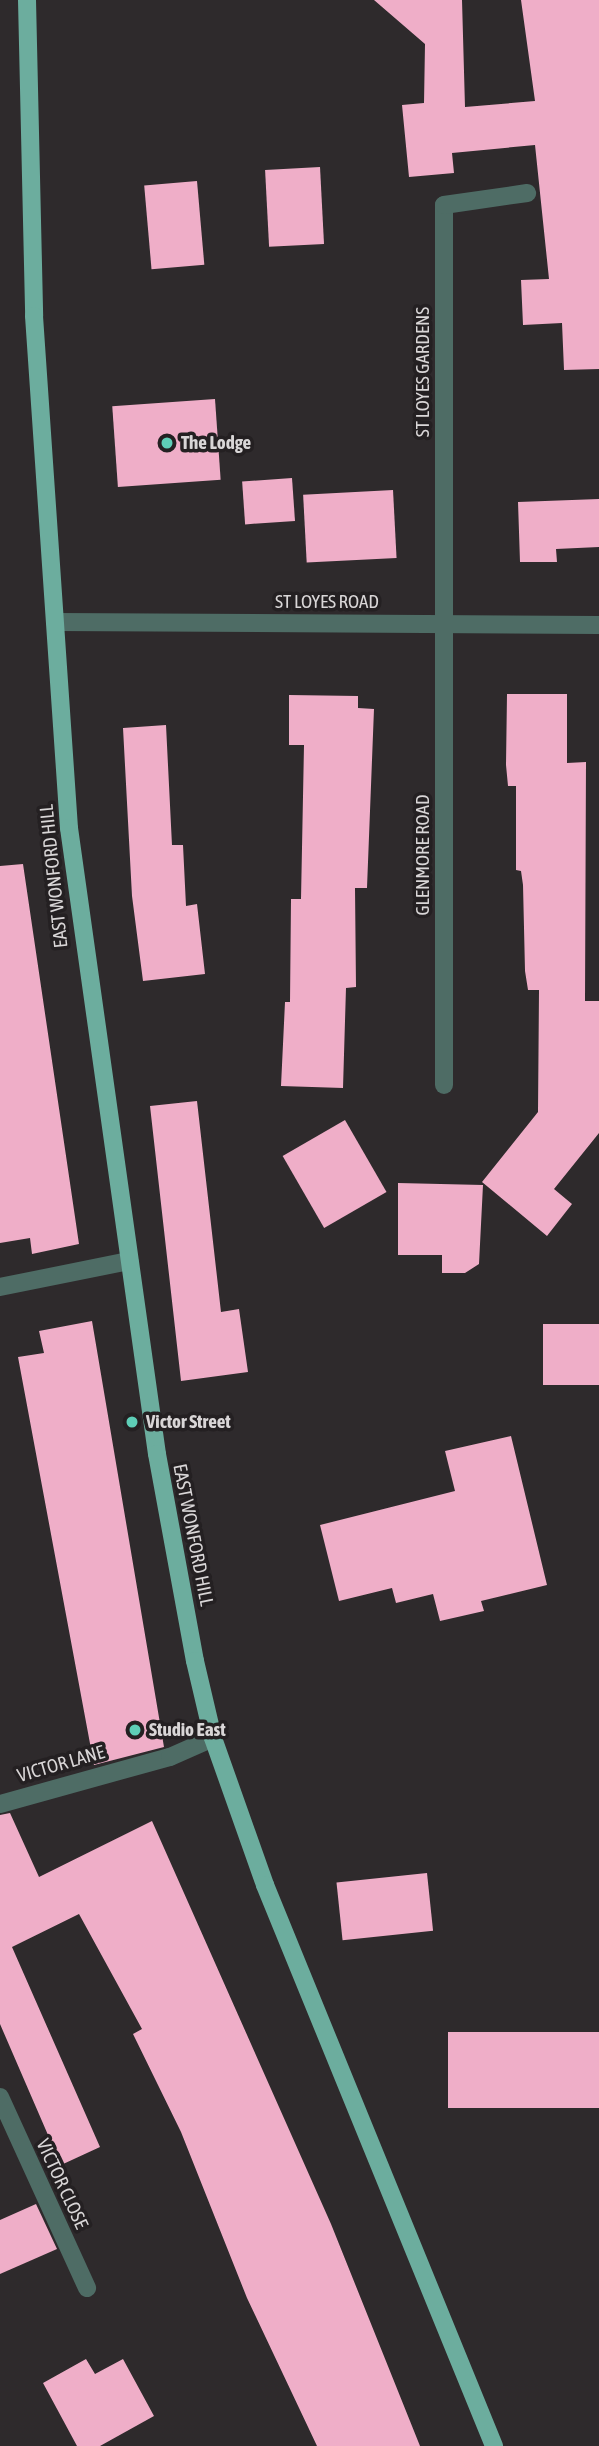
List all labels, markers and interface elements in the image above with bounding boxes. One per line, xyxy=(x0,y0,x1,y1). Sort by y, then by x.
street label: ST LOYES GARDENS xyxy=(412,307,434,437)
place label: The Lodge xyxy=(181,432,251,454)
marker: The Lodge xyxy=(159,435,175,451)
street label: ST LOYES ROAD xyxy=(275,591,379,613)
street label: GLENMORE ROAD xyxy=(412,794,434,916)
street label: EAST WONFORD HILL xyxy=(35,803,73,949)
place label: Victor Street xyxy=(146,1411,231,1433)
marker: Victor Street xyxy=(124,1414,140,1430)
street label: EAST WONFORD HILL xyxy=(168,1462,218,1608)
place label: Studio East xyxy=(149,1719,226,1741)
marker: Studio East xyxy=(127,1722,143,1738)
street label: VICTOR LANE xyxy=(15,1741,107,1787)
street label: VICTOR CLOSE xyxy=(31,2135,93,2233)

